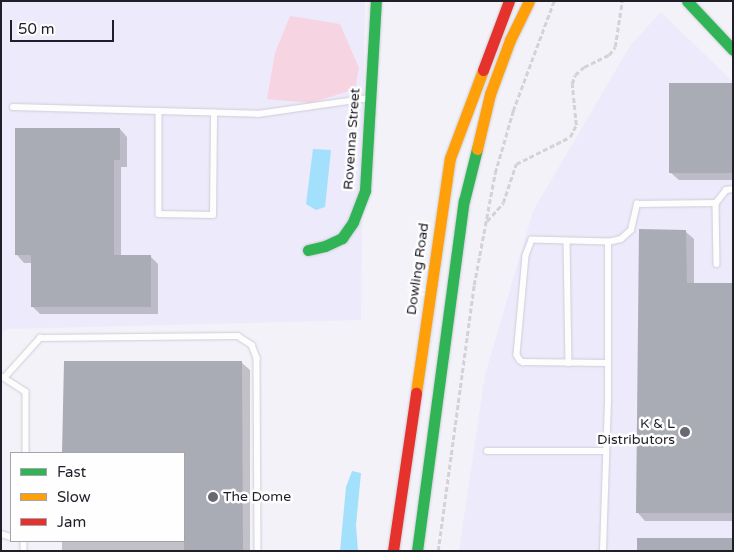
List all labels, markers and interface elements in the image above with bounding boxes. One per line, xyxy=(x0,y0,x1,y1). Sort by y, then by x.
scale bar xyxy=(12,10,116,42)
text: 50 m xyxy=(18,20,55,38)
street label: Rovenna Street xyxy=(340,87,364,191)
street label: Dowling Road xyxy=(403,222,433,316)
place label: K & L Distributors xyxy=(597,416,675,448)
marker: K & L Distributors xyxy=(679,426,691,438)
legend xyxy=(10,452,185,542)
text: Fast xyxy=(57,463,86,481)
text: Slow xyxy=(57,488,91,506)
place label: The Dome xyxy=(223,489,291,505)
marker: The Dome xyxy=(207,491,219,503)
text: Jam xyxy=(57,513,86,531)

